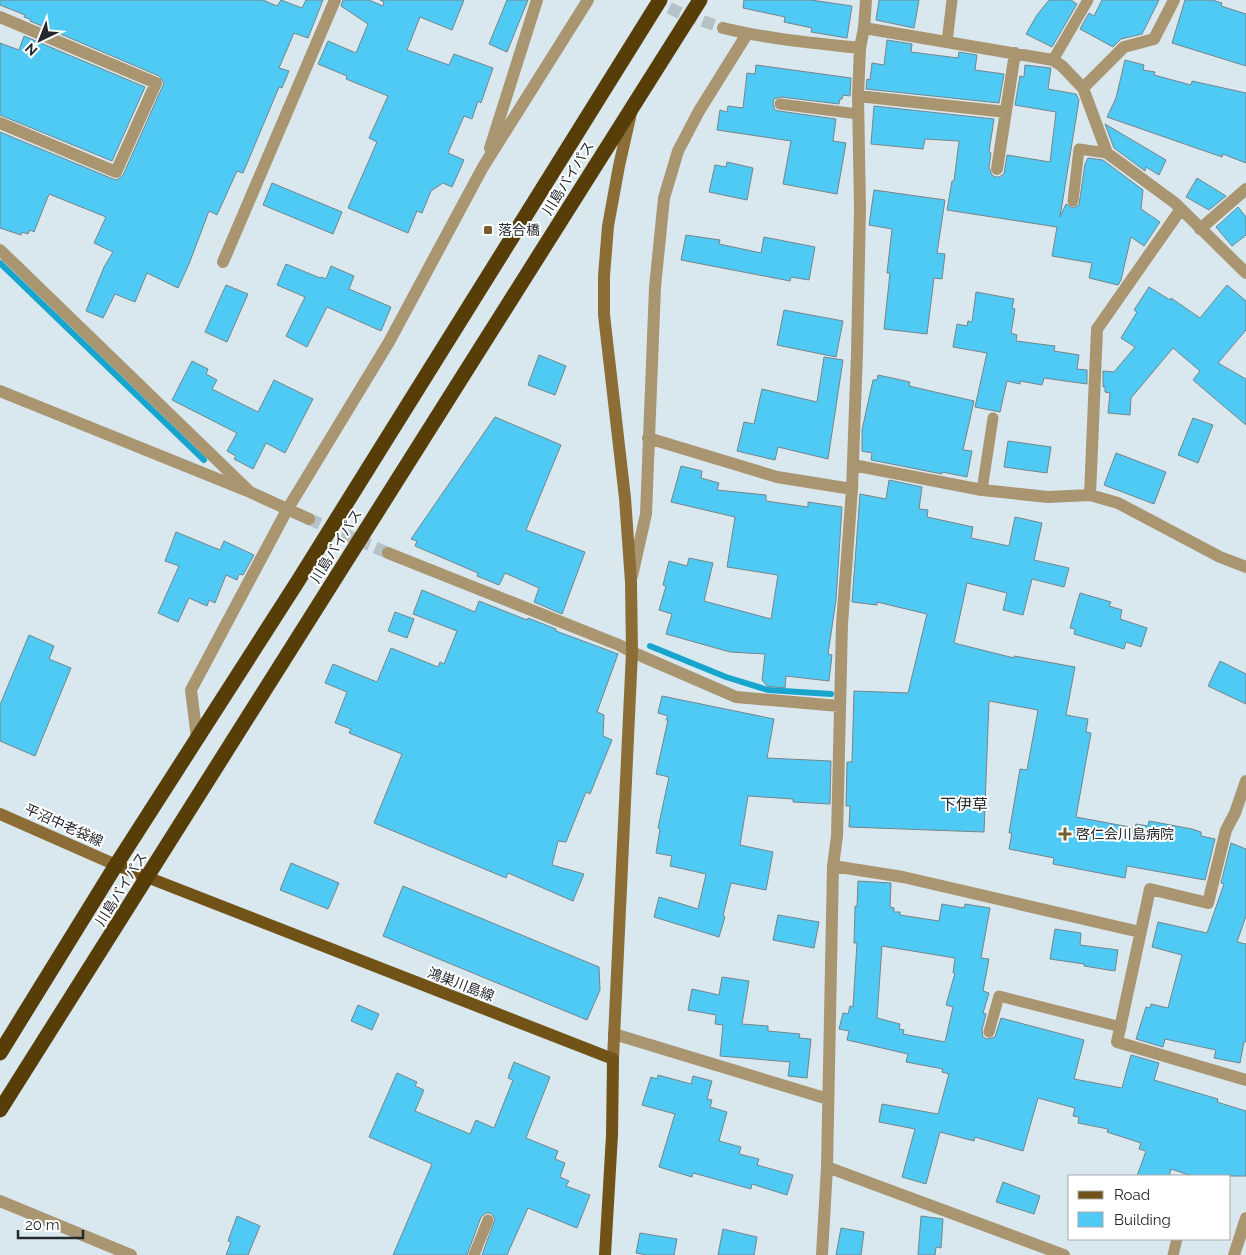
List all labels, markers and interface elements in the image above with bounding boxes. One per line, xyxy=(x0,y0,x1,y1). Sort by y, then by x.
north arrow xyxy=(15,15,65,65)
text: N xyxy=(22,40,40,59)
street label: 川島バイパス xyxy=(539,138,597,218)
place label: 落合橋 xyxy=(498,222,540,238)
marker: 落合橋 xyxy=(482,224,494,236)
street label: 川島バイパス xyxy=(307,506,365,586)
district label: 下伊草 xyxy=(940,795,988,814)
street label: 平沼中老袋線 xyxy=(22,801,106,849)
place label: 啓仁会川島病院 xyxy=(1076,826,1174,842)
marker: 啓仁会川島病院 xyxy=(1058,827,1072,841)
street label: 川島バイパス xyxy=(92,849,150,929)
street label: 鴻巣川島線 xyxy=(425,964,497,1004)
legend xyxy=(1068,1175,1231,1240)
text: Road xyxy=(1114,1186,1150,1204)
scale bar xyxy=(18,1208,82,1240)
text: Building xyxy=(1114,1211,1171,1229)
text: 20 m xyxy=(25,1216,60,1234)

